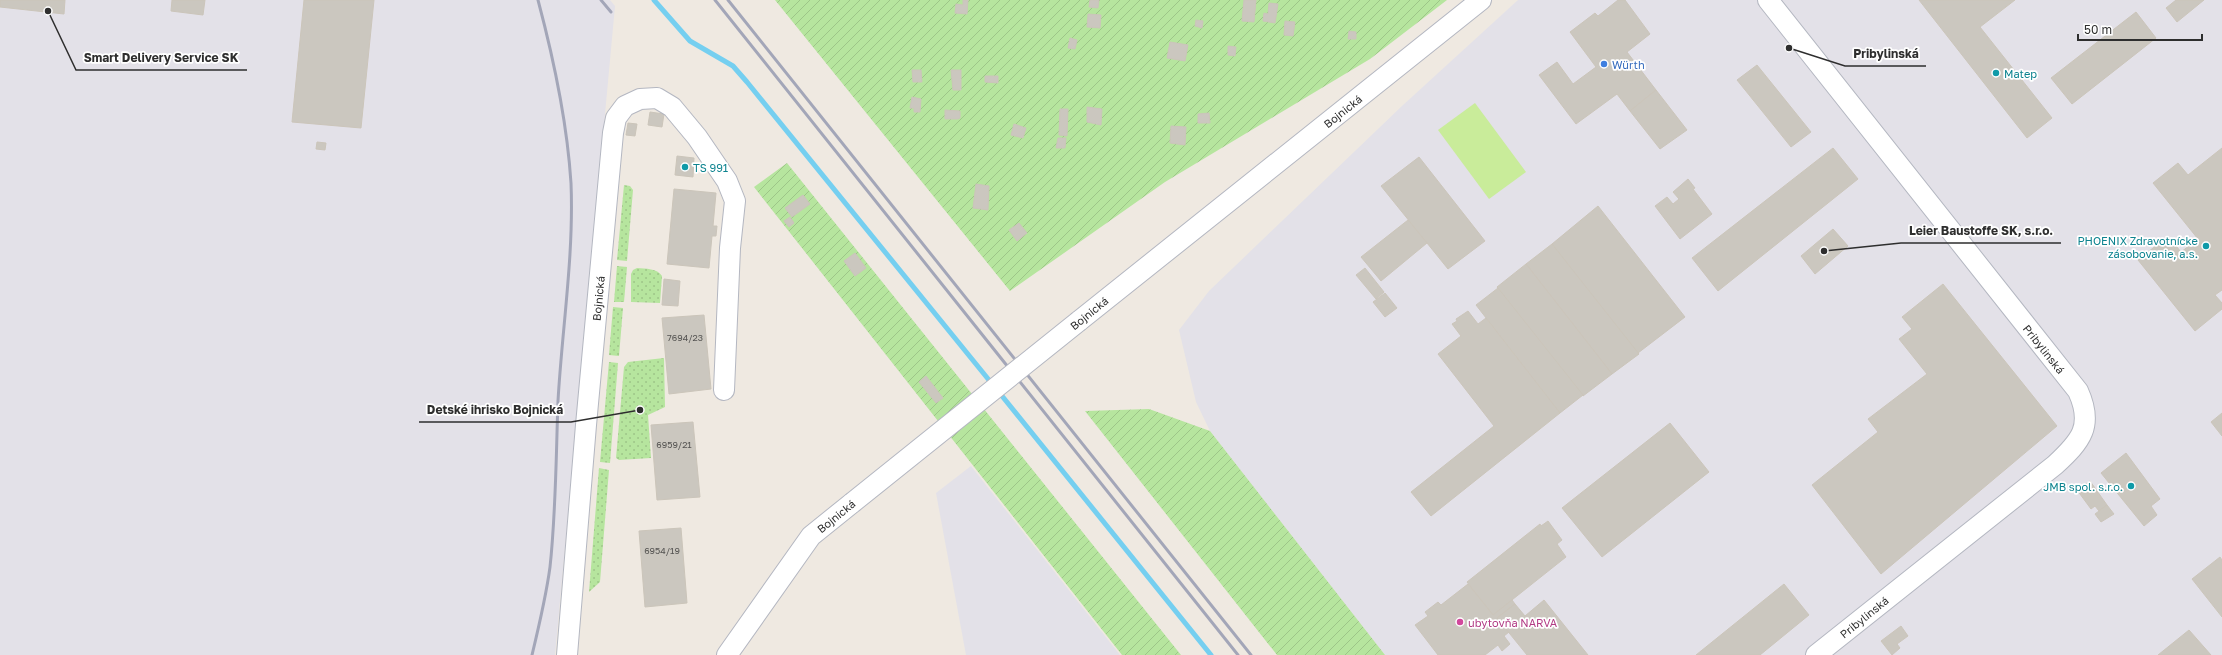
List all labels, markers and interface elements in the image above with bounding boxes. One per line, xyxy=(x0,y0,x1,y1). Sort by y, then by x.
scale bar xyxy=(2078,16,2202,42)
text: 50 m xyxy=(2084,22,2112,37)
callout: Pribylinská xyxy=(1845,42,1926,66)
callout: Smart Delivery Service SK xyxy=(76,46,247,70)
text: Pribylinská xyxy=(1853,46,1919,61)
text: Smart Delivery Service SK xyxy=(84,50,239,65)
place label: Würth xyxy=(1612,58,1645,71)
marker: Würth xyxy=(1599,59,1609,69)
place label: Matep xyxy=(2004,67,2037,80)
marker: Matep xyxy=(1991,68,2001,78)
street label: Bojnická xyxy=(1321,92,1364,130)
place label: TS 991 xyxy=(693,161,728,174)
marker: TS 991 xyxy=(680,162,690,172)
callout: Leier Baustoffe SK, s.r.o. xyxy=(1901,219,2061,243)
text: Leier Baustoffe SK, s.r.o. xyxy=(1909,223,2053,238)
place label: PHOENIX Zdravotnícke zásobovanie, a.s. xyxy=(2077,234,2198,260)
marker: PHOENIX Zdravotnícke zásobovanie, a.s. xyxy=(2201,241,2211,251)
street label: Bojnická xyxy=(589,275,606,321)
street label: Bojnická xyxy=(1067,294,1111,332)
street label: Pribylinská xyxy=(2021,322,2068,376)
house number: 7694/23 xyxy=(667,332,703,343)
callout: Detské ihrisko Bojnická xyxy=(419,398,571,422)
text: Detské ihrisko Bojnická xyxy=(427,402,563,417)
house number: 6959/21 xyxy=(656,439,692,450)
place label: JMB spol. s.r.o. xyxy=(2043,480,2123,493)
marker: JMB spol. s.r.o. xyxy=(2126,481,2136,491)
street label: Bojnická xyxy=(814,497,858,535)
house number: 6954/19 xyxy=(644,545,680,556)
street label: Pribylinská xyxy=(1837,594,1891,640)
place label: ubytovňa NARVA xyxy=(1468,616,1558,629)
marker: ubytovňa NARVA xyxy=(1455,617,1465,627)

